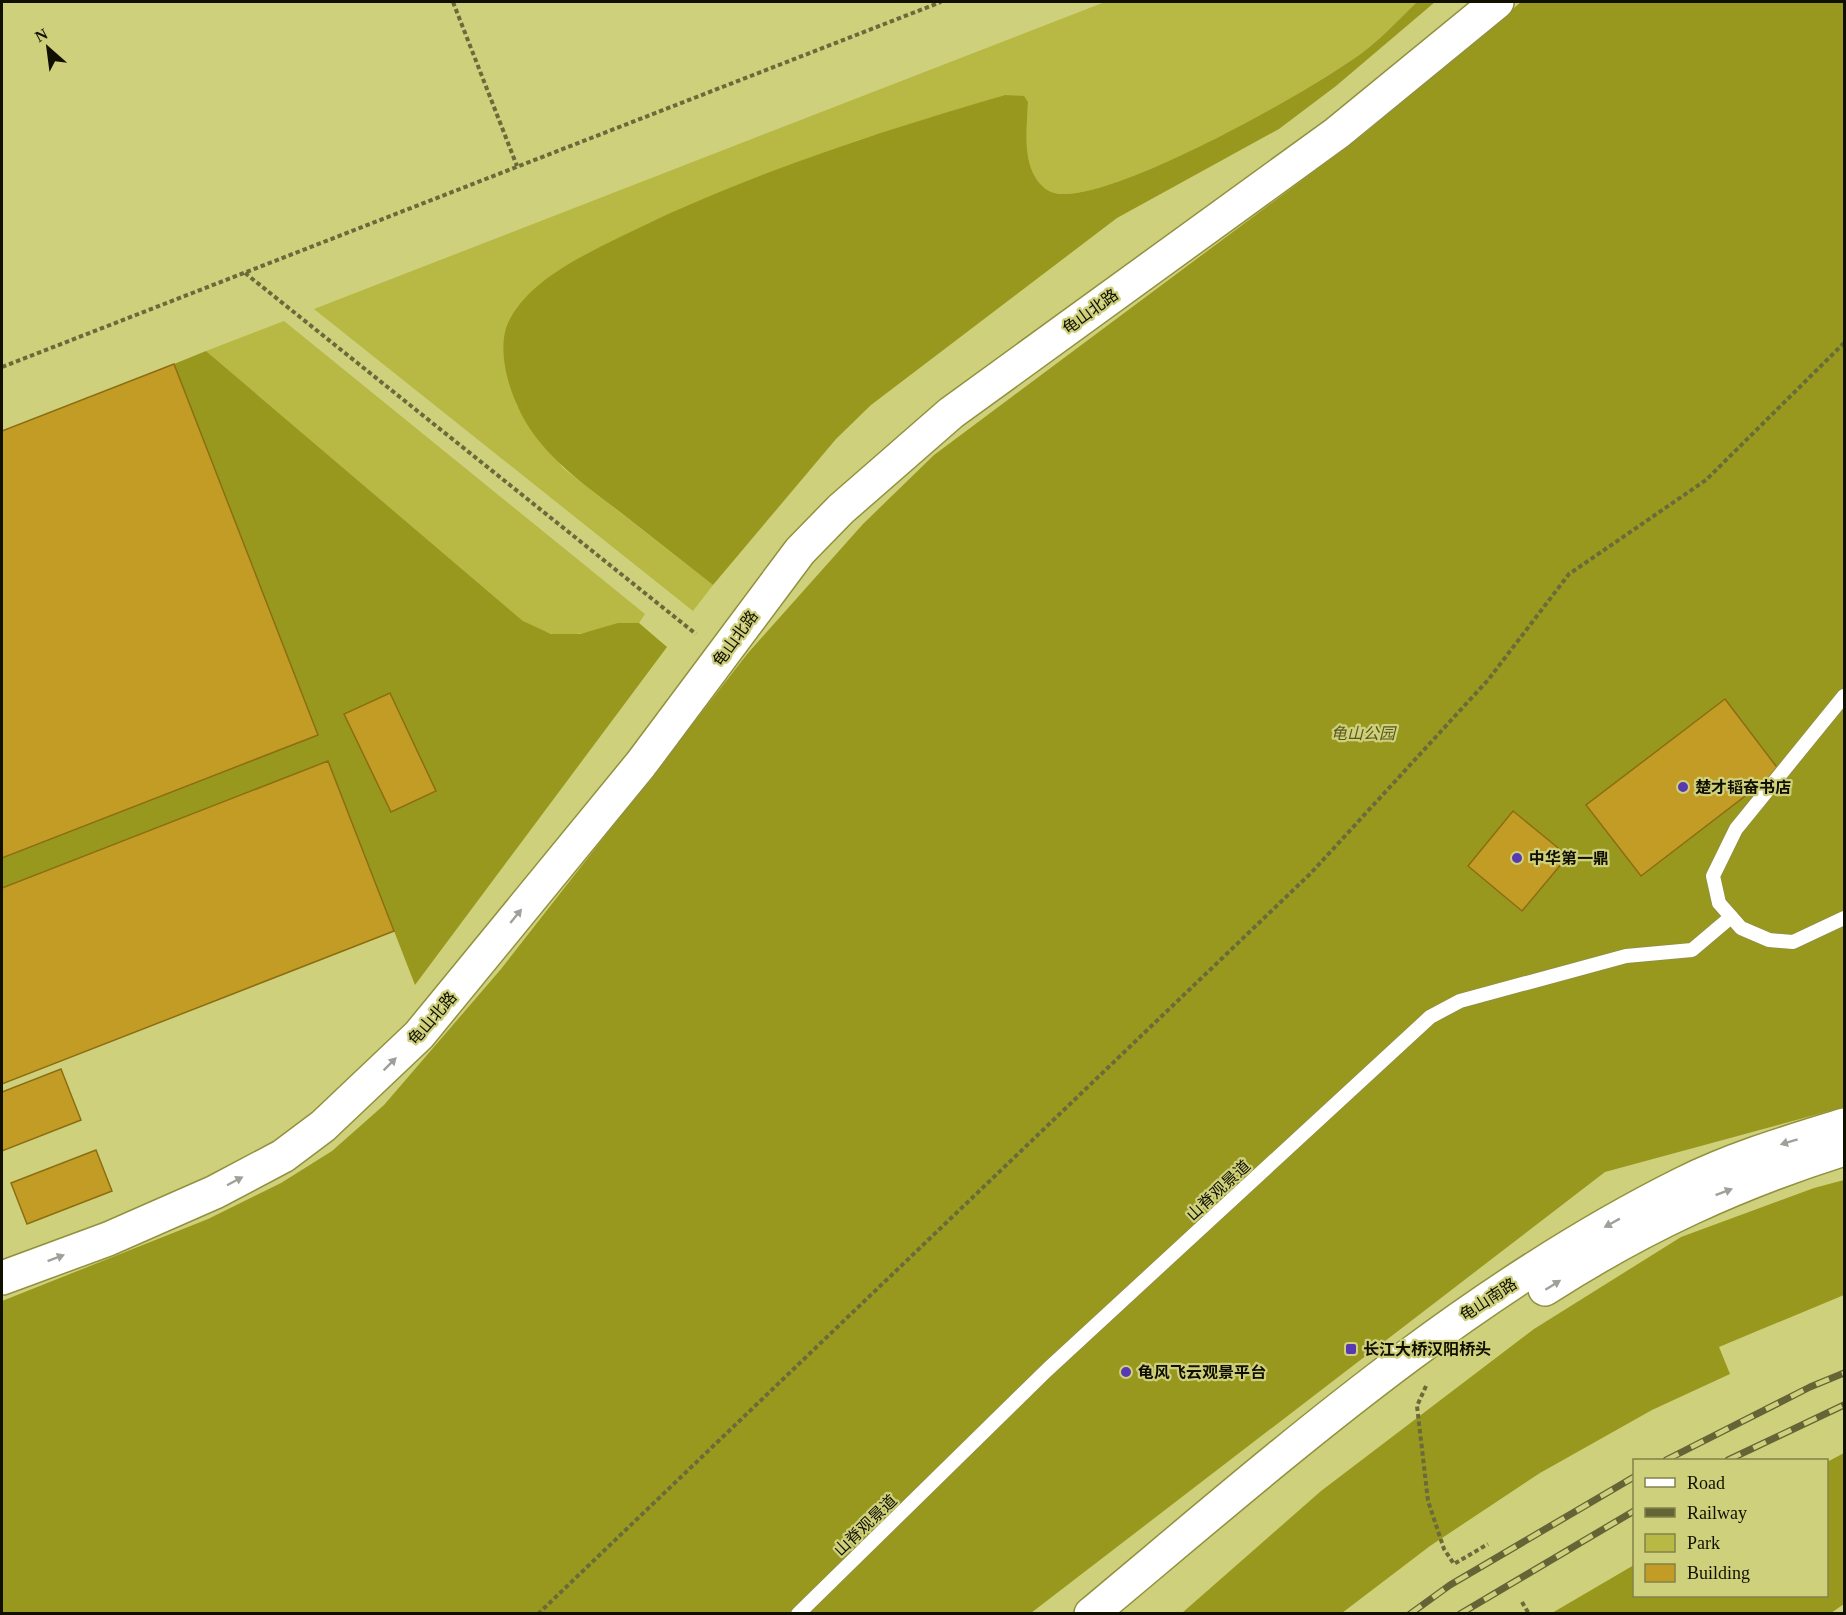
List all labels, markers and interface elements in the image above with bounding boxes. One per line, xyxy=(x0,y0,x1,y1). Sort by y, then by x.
north arrow xyxy=(18,18,78,78)
text: N xyxy=(32,25,51,45)
street label: 龟山北路 xyxy=(1059,285,1121,337)
street label: 龟山北路 xyxy=(709,607,761,669)
park label: 龟山公园 xyxy=(1331,725,1397,742)
place label: 楚才韬奋书店 xyxy=(1695,778,1791,796)
marker: 楚才韬奋书店 xyxy=(1676,780,1690,794)
place label: 中华第一鼎 xyxy=(1529,849,1609,867)
marker: 中华第一鼎 xyxy=(1510,851,1524,865)
one-way arrow xyxy=(510,908,523,924)
street label: 龟山北路 xyxy=(404,988,460,1048)
one-way arrow xyxy=(382,1057,397,1071)
one-way arrow xyxy=(1780,1138,1798,1147)
street label: 山脊观景道 xyxy=(1183,1157,1253,1224)
one-way arrow xyxy=(227,1176,244,1186)
one-way arrow xyxy=(1715,1187,1733,1196)
one-way arrow xyxy=(1603,1218,1620,1228)
one-way arrow xyxy=(47,1253,65,1262)
street label: 龟山南路 xyxy=(1456,1274,1520,1324)
one-way arrow xyxy=(1545,1279,1561,1290)
place label: 长江大桥汉阳桥头 xyxy=(1363,1341,1491,1358)
marker: 长江大桥汉阳桥头 xyxy=(1344,1342,1358,1356)
place label: 龟风飞云观景平台 xyxy=(1138,1364,1266,1381)
marker: 龟风飞云观景平台 xyxy=(1119,1365,1133,1379)
legend xyxy=(1633,1459,1828,1597)
text: Road xyxy=(1687,1473,1725,1493)
street label: 山脊观景道 xyxy=(831,1491,900,1559)
text: Railway xyxy=(1687,1503,1747,1523)
text: Park xyxy=(1687,1533,1720,1553)
text: Building xyxy=(1687,1563,1750,1583)

